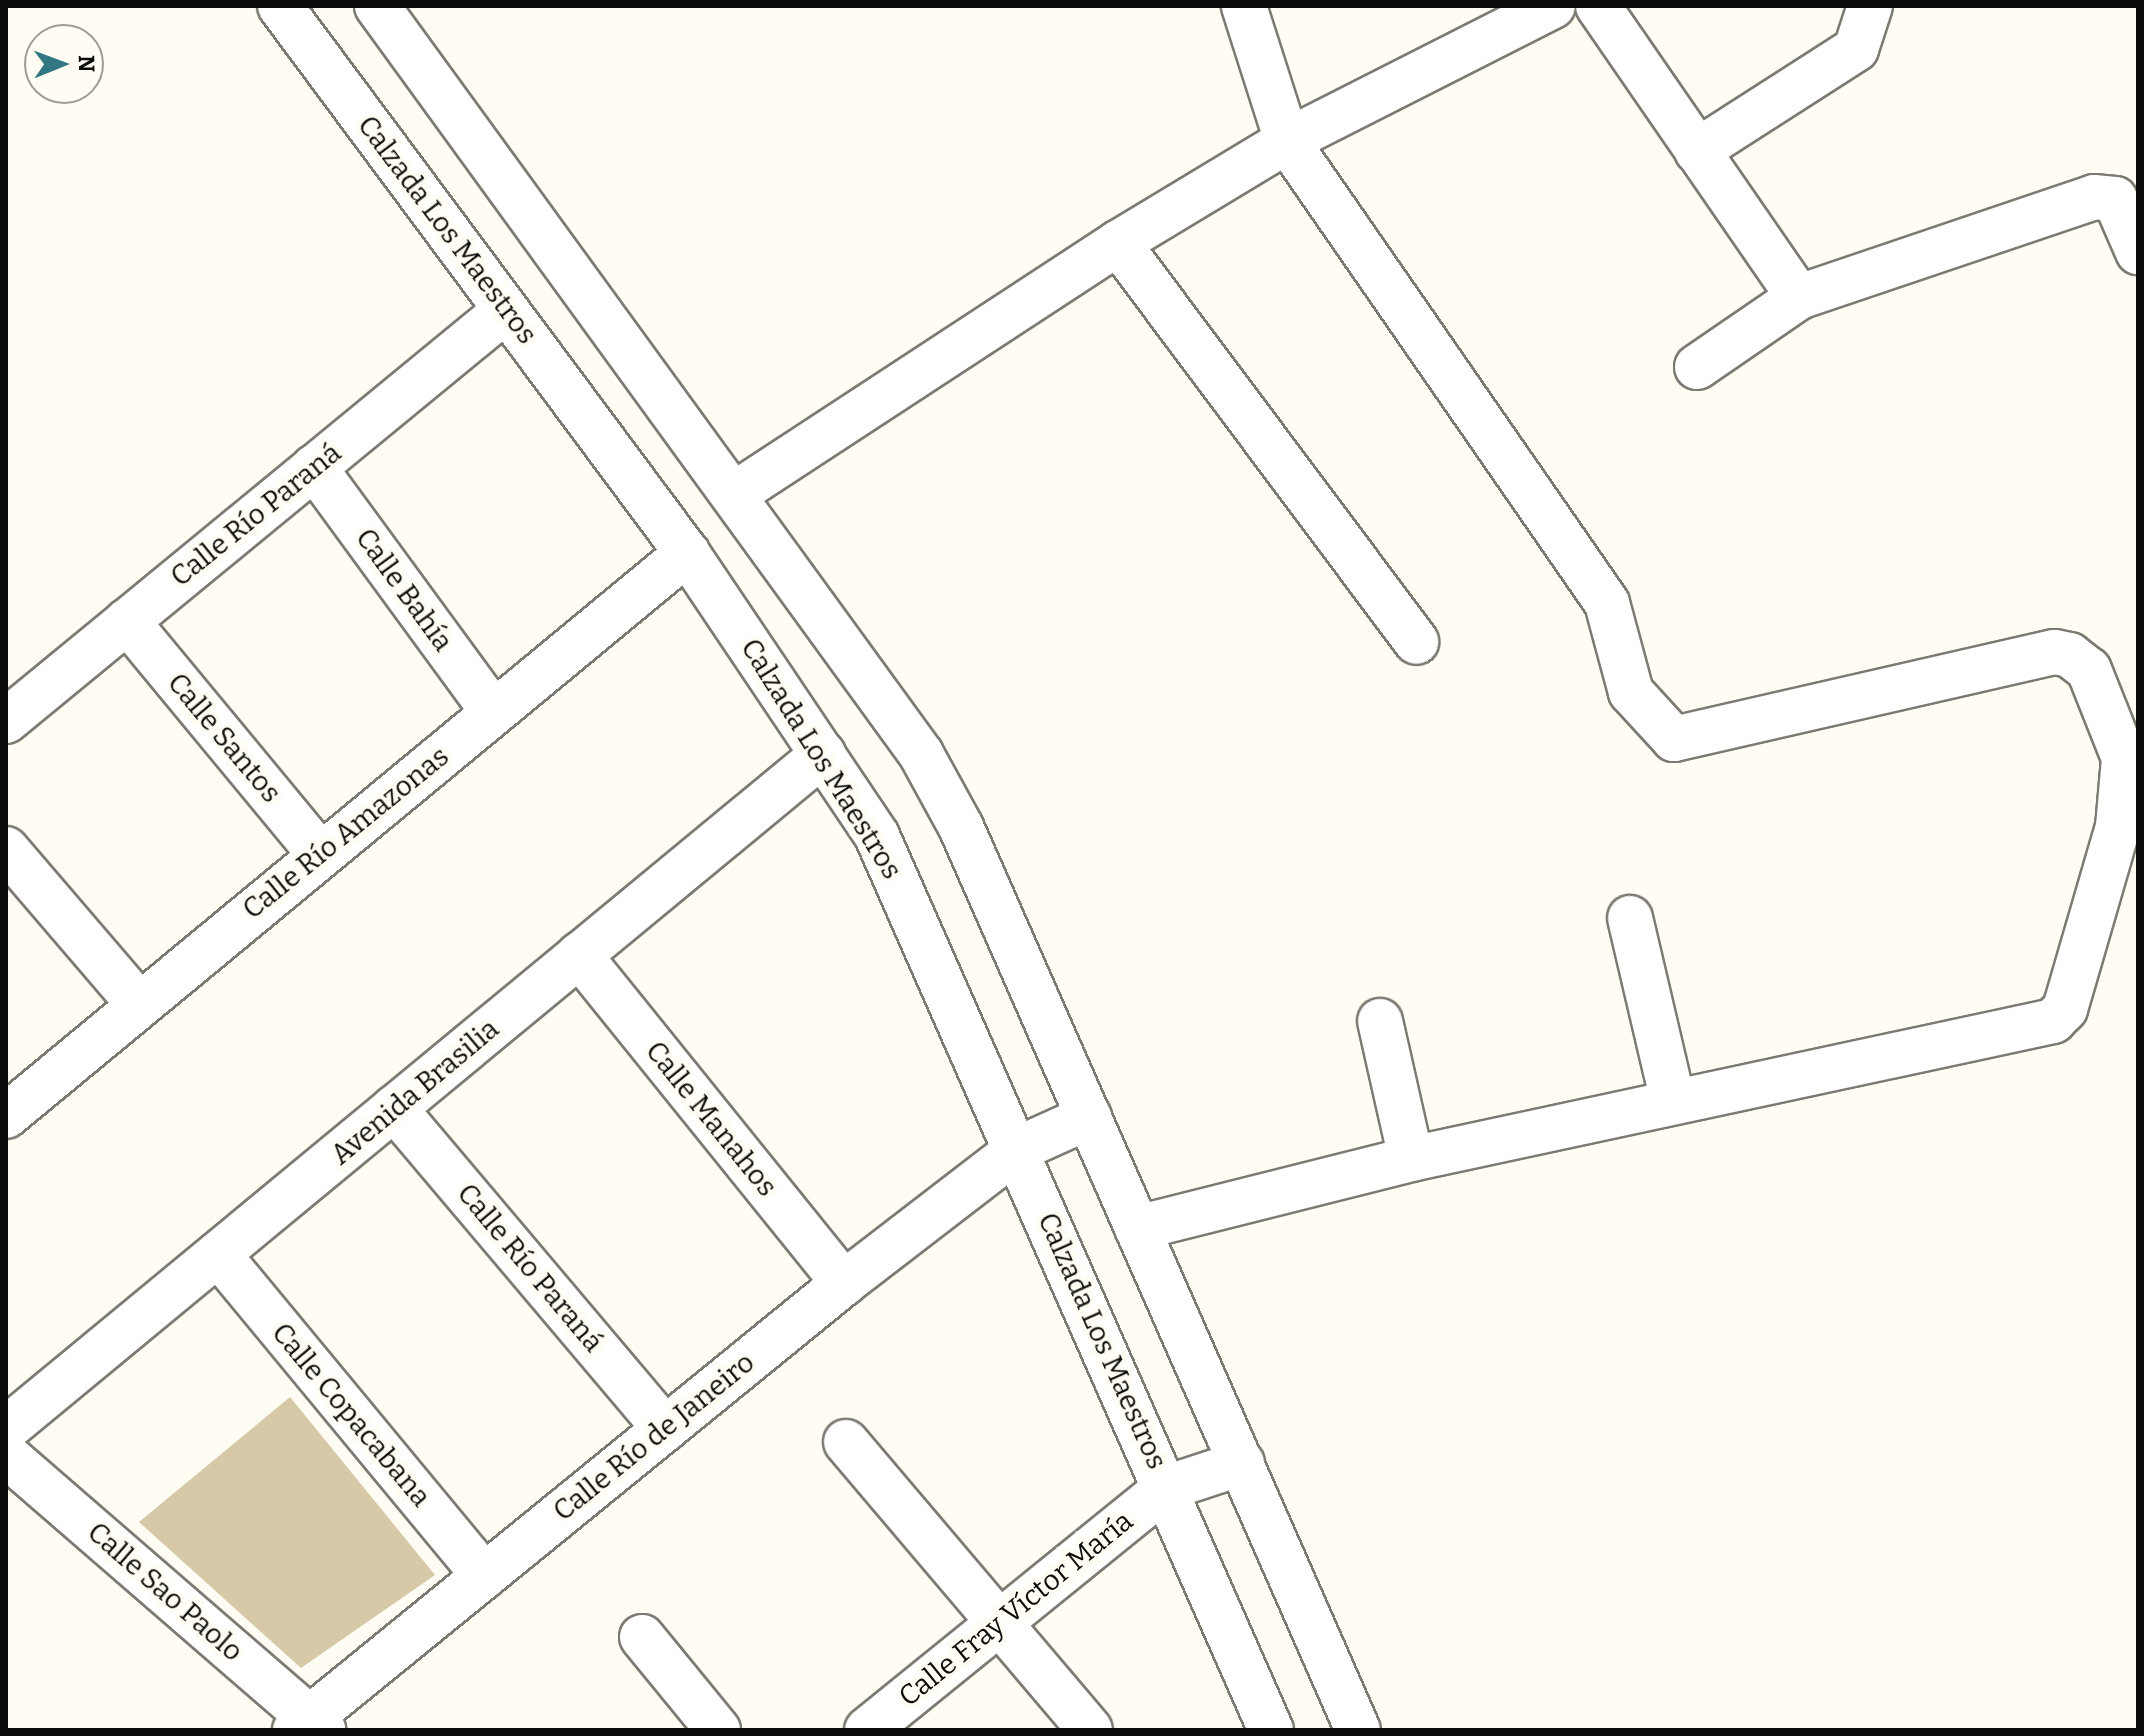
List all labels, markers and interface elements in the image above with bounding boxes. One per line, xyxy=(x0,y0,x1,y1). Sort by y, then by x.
north arrow xyxy=(24,24,104,104)
text: N xyxy=(73,55,100,72)
street label: Calzada Los Maestros xyxy=(350,109,544,351)
street label: Calle Río Paraná xyxy=(164,436,348,594)
street label: Calle Bahía xyxy=(348,522,460,658)
street label: Calzada Los Maestros xyxy=(733,633,909,885)
street label: Calle Santos xyxy=(160,667,288,809)
street label: Calle Río Amazonas xyxy=(236,740,456,926)
street label: Avenida Brasilia xyxy=(324,1012,506,1172)
street label: Calle Manahos xyxy=(638,1035,784,1203)
street label: Calle Río Paraná xyxy=(450,1177,610,1359)
street label: Calzada Los Maestros xyxy=(1030,1208,1174,1474)
street label: Calle Copacabana xyxy=(265,1316,437,1514)
street label: Calle Río de Janeiro xyxy=(547,1346,761,1528)
street label: Calle Fray Víctor María xyxy=(892,1504,1140,1714)
street label: Calle Sao Paolo xyxy=(81,1515,249,1669)

